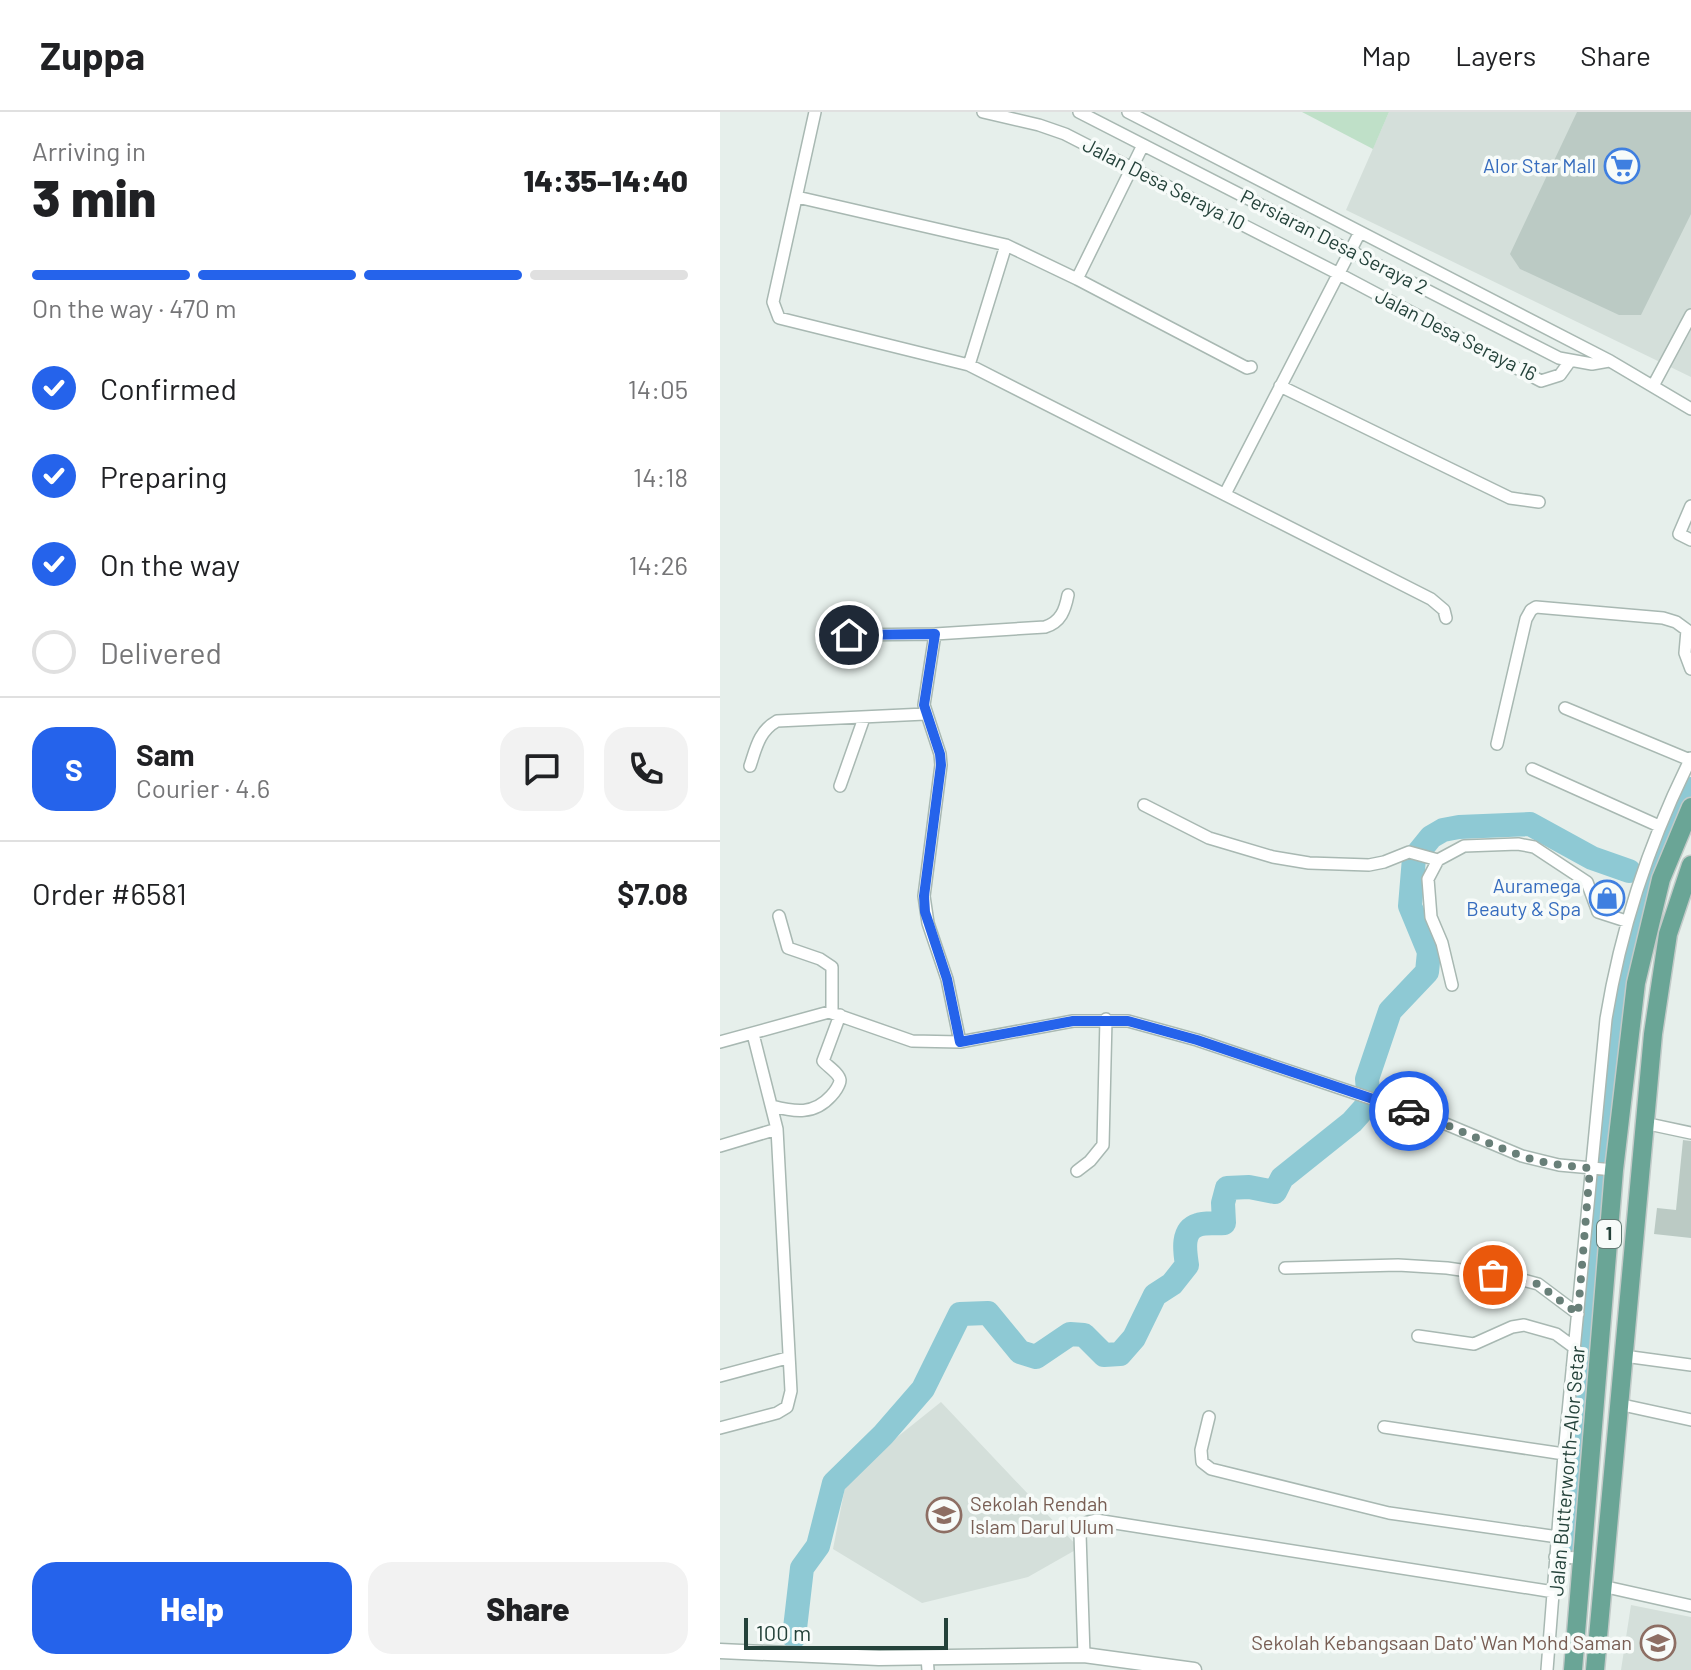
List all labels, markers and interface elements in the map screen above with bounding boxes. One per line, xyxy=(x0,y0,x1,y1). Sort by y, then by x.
text: Zuppa xyxy=(40,32,145,78)
text: Map xyxy=(1361,38,1411,72)
text: Layers xyxy=(1455,38,1536,72)
text: Share xyxy=(1580,38,1651,72)
street label: Jalan Desa Seraya 10 xyxy=(1079,132,1250,234)
text: Arriving in xyxy=(32,135,146,166)
supermarket icon: Alor Star Mall xyxy=(1603,147,1641,185)
place label: Alor Star Mall xyxy=(1483,153,1596,177)
text: 14:35–14:40 xyxy=(524,162,688,198)
text: 3 min xyxy=(32,165,156,227)
street label: Persiaran Desa Seraya 2 xyxy=(1237,183,1432,299)
street label: Jalan Desa Seraya 16 xyxy=(1372,283,1541,385)
text: On the way · 470 m xyxy=(32,292,236,323)
icon: check xyxy=(32,366,76,410)
text: Confirmed xyxy=(100,370,237,406)
text: 14:05 xyxy=(628,373,688,404)
icon: check xyxy=(32,454,76,498)
text: Preparing xyxy=(100,458,227,494)
text: 14:18 xyxy=(633,461,688,492)
icon: check xyxy=(32,542,76,586)
text: On the way xyxy=(100,546,240,582)
text: 14:26 xyxy=(628,549,688,580)
pin xyxy=(815,601,883,669)
icon: home xyxy=(827,613,871,657)
text: Delivered xyxy=(100,634,222,670)
button: chat xyxy=(500,727,584,811)
button: phone xyxy=(604,727,688,811)
text: Sam xyxy=(136,736,195,772)
text: S xyxy=(65,751,83,787)
text: Courier · 4.6 xyxy=(136,772,270,803)
place label: Auramega Beauty & Spa xyxy=(1466,873,1581,920)
text: Order #6581 xyxy=(32,875,187,911)
text: $7.08 xyxy=(617,875,688,911)
shop icon: Auramega Beauty & Spa xyxy=(1588,879,1626,917)
courier xyxy=(1369,1071,1449,1151)
icon: car xyxy=(1387,1089,1431,1133)
road number: 1 xyxy=(1597,1220,1621,1248)
pin xyxy=(1459,1241,1527,1309)
icon: bag xyxy=(1471,1253,1515,1297)
street label: Jalan Butterworth-Alor Setar xyxy=(1543,1345,1589,1597)
place label: Sekolah Rendah Islam Darul Ulum xyxy=(970,1491,1114,1538)
school or university icon: Sekolah Rendah Islam Darul Ulum xyxy=(925,1496,963,1534)
button: Help xyxy=(32,1562,352,1654)
button: Share xyxy=(368,1562,688,1654)
scale bar xyxy=(744,1614,948,1650)
text: 100 m xyxy=(756,1619,811,1645)
school or university icon: Sekolah Kebangsaan Dato' Wan Mohd Saman xyxy=(1639,1624,1677,1662)
place label: Sekolah Kebangsaan Dato' Wan Mohd Saman xyxy=(1251,1630,1632,1654)

